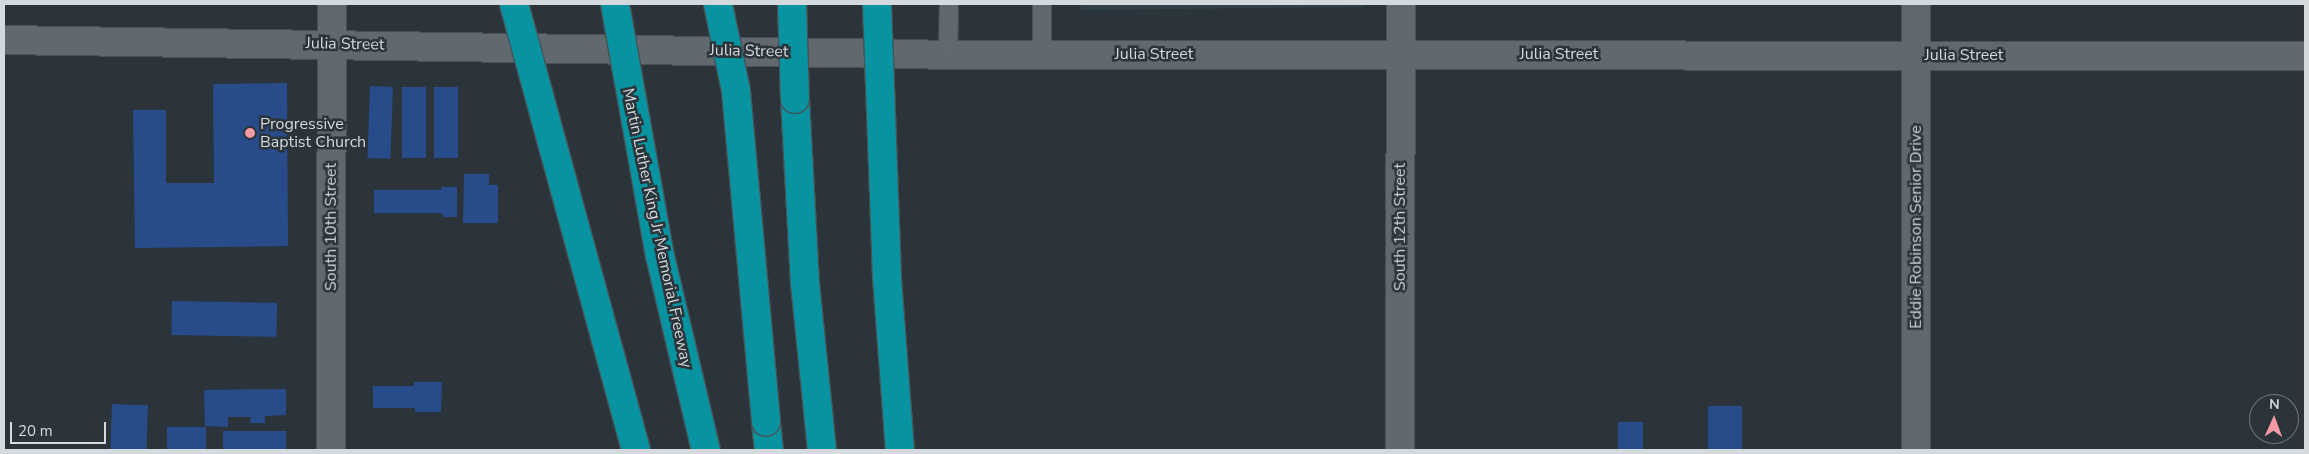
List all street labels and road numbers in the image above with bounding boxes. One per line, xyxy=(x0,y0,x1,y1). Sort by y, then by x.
street label: Julia Street xyxy=(305,34,385,54)
street label: Julia Street xyxy=(709,41,789,61)
street label: Julia Street xyxy=(1115,44,1193,64)
street label: Julia Street xyxy=(1520,44,1598,64)
street label: Julia Street xyxy=(1925,45,2003,65)
street label: Martin Luther King Jr Memorial Freeway xyxy=(618,86,696,370)
street label: Eddie Robinson Senior Drive xyxy=(1906,125,1926,329)
street label: South 10th Street xyxy=(321,163,341,291)
street label: South 12th Street xyxy=(1390,163,1410,291)

